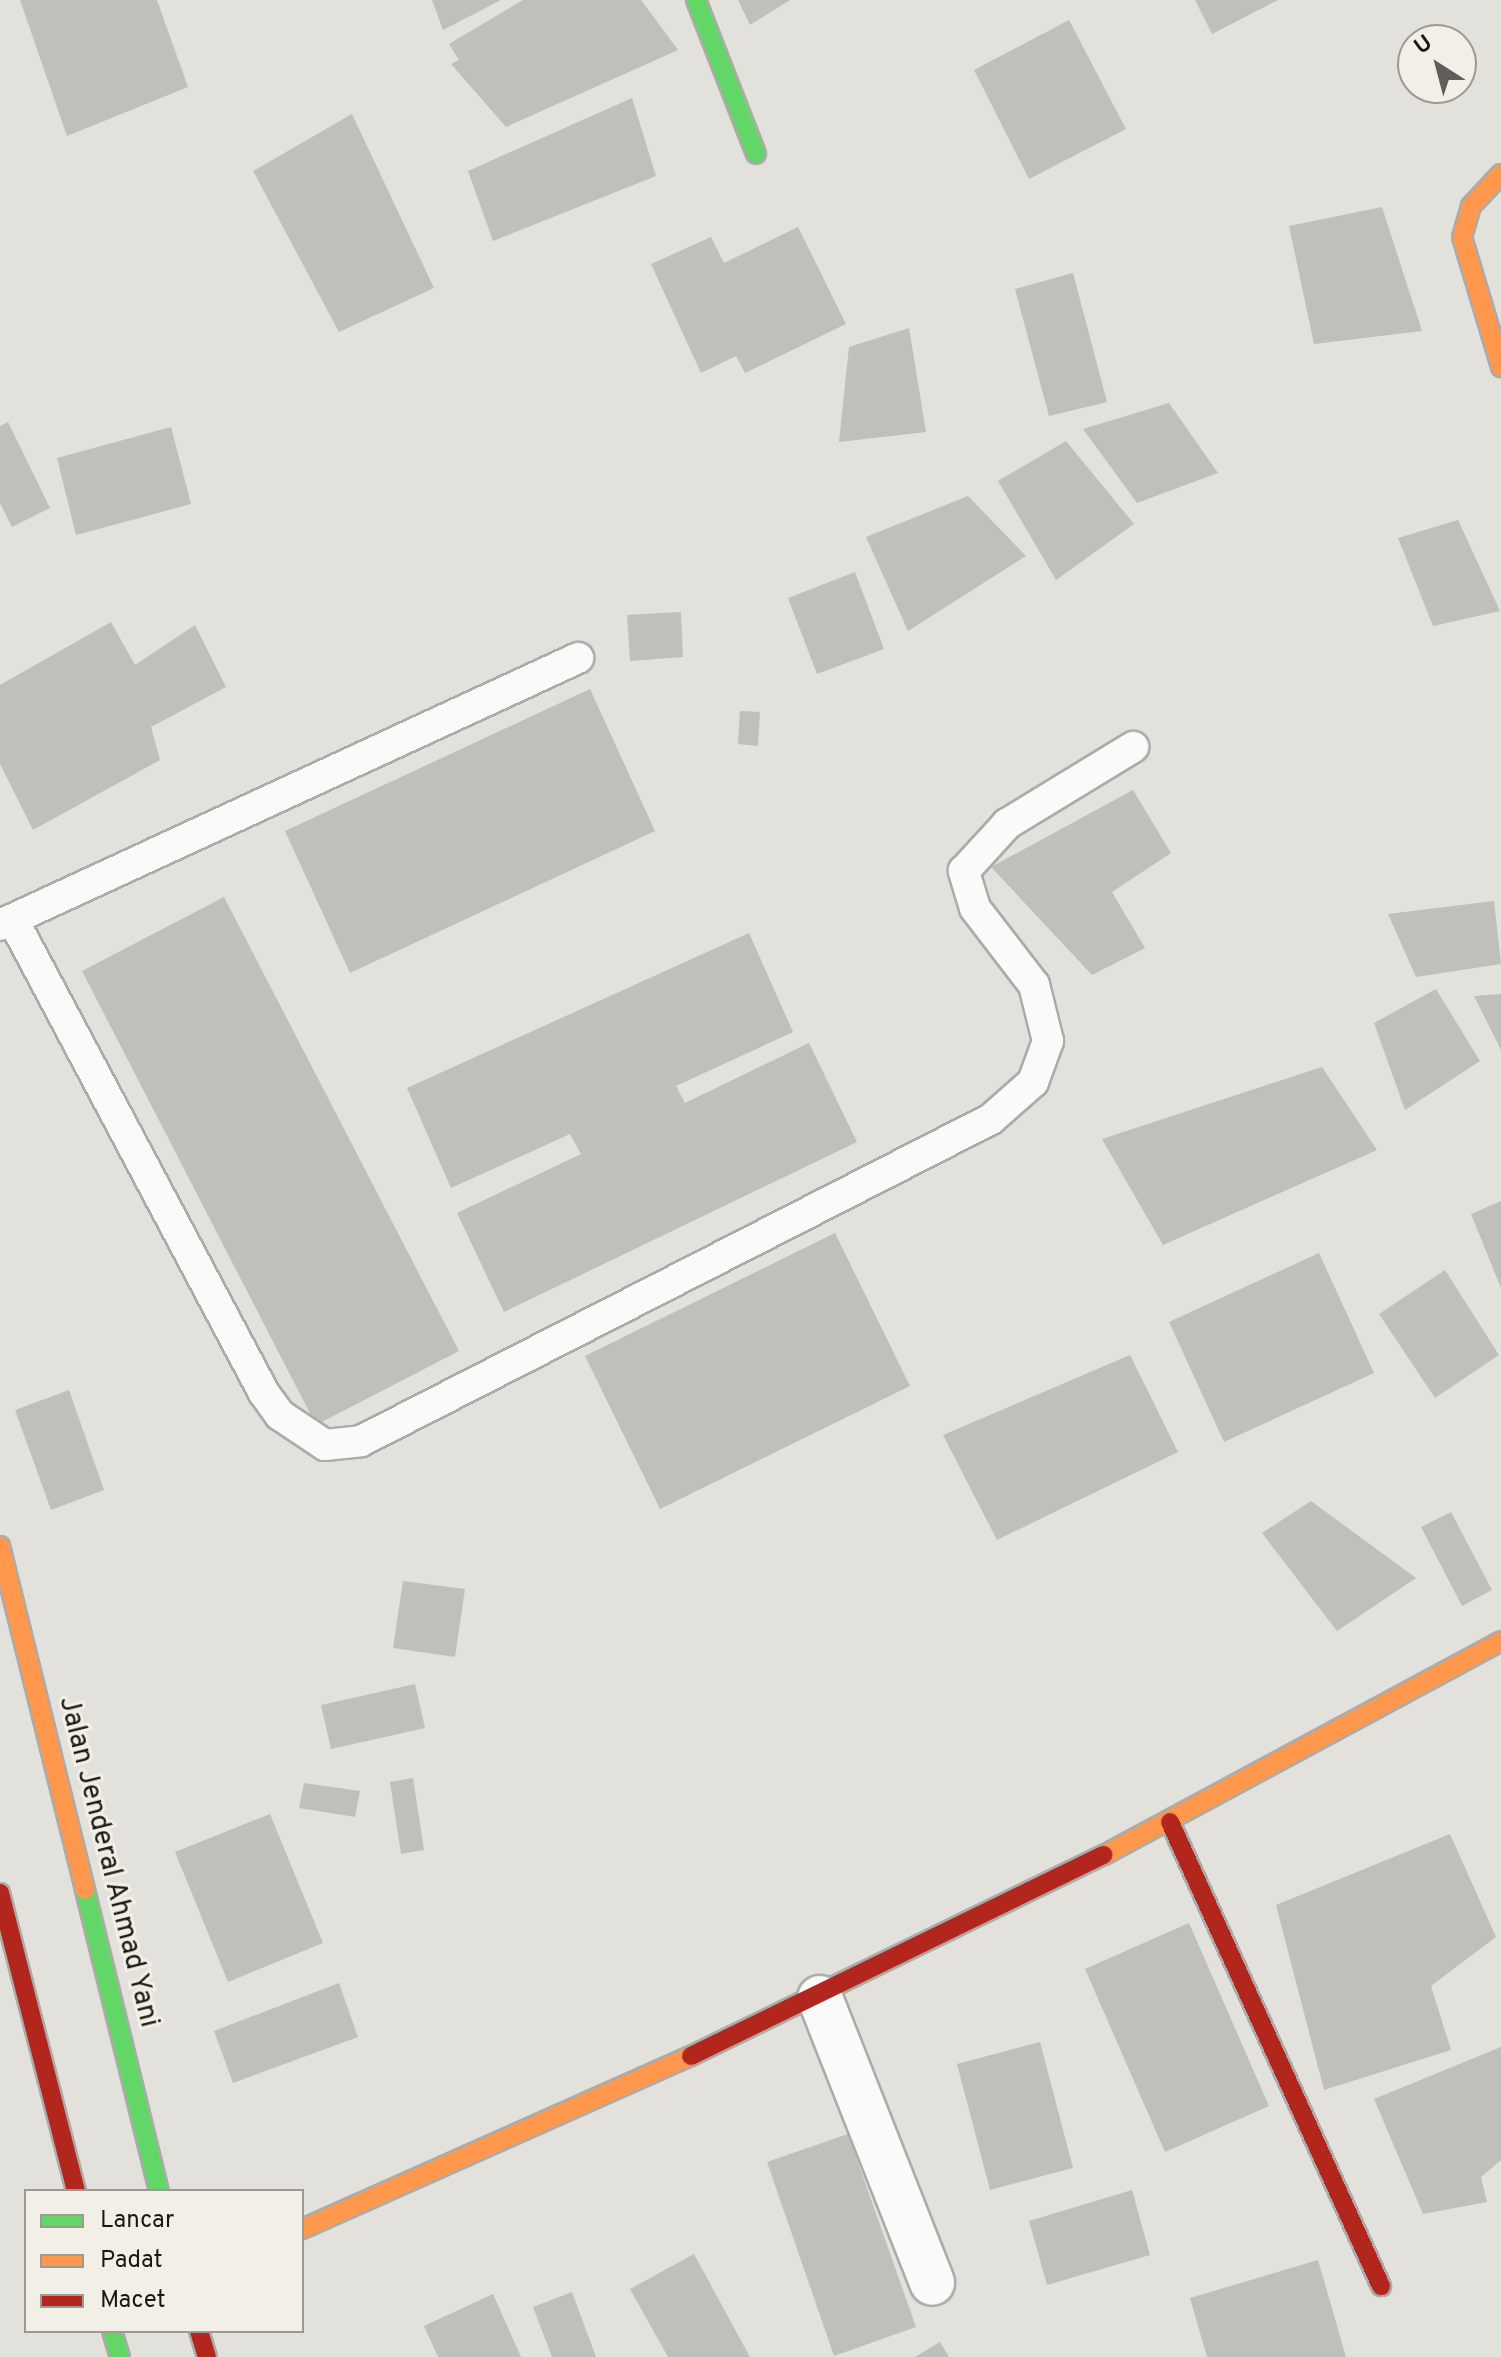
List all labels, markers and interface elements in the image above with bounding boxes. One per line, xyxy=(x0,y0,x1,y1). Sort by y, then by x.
north arrow xyxy=(1397,24,1477,104)
text: U xyxy=(1409,30,1438,61)
street label: Jalan Jenderal Ahmad Yani xyxy=(50,1692,166,2032)
legend xyxy=(24,2189,304,2333)
text: Lancar xyxy=(100,2206,174,2236)
text: Padat xyxy=(100,2246,162,2276)
text: Macet xyxy=(100,2286,166,2316)

